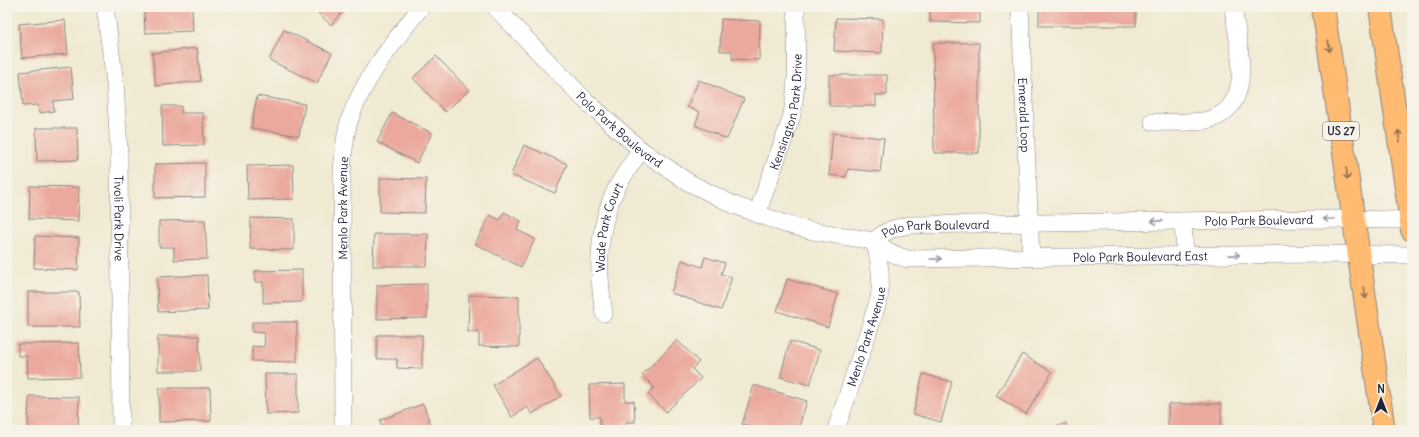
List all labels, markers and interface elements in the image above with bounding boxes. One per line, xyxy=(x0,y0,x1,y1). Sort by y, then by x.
one-way arrow xyxy=(1325,39,1333,52)
street label: Kensington Park Drive xyxy=(766,54,804,172)
street label: Emerald Loop xyxy=(1016,77,1034,153)
street label: Polo Park Boulevard xyxy=(573,88,666,170)
road number: US 27 xyxy=(1323,122,1359,140)
one-way arrow xyxy=(1395,130,1403,143)
street label: Menlo Park Avenue xyxy=(334,156,351,260)
one-way arrow xyxy=(1343,167,1351,180)
street label: Tivoli Park Drive xyxy=(112,175,127,261)
street label: Wade Park Court xyxy=(592,180,626,272)
street label: Polo Park Boulevard xyxy=(1204,211,1313,228)
one-way arrow xyxy=(1323,215,1336,223)
street label: Polo Park Boulevard xyxy=(879,216,990,241)
one-way arrow xyxy=(1151,217,1164,225)
street label: Polo Park Boulevard East xyxy=(1073,248,1208,264)
one-way arrow xyxy=(1227,251,1240,259)
one-way arrow xyxy=(929,255,942,263)
street label: Menlo Park Avenue xyxy=(843,286,888,388)
one-way arrow xyxy=(1361,286,1369,299)
north arrow xyxy=(1361,379,1401,419)
text: N xyxy=(1377,382,1385,396)

